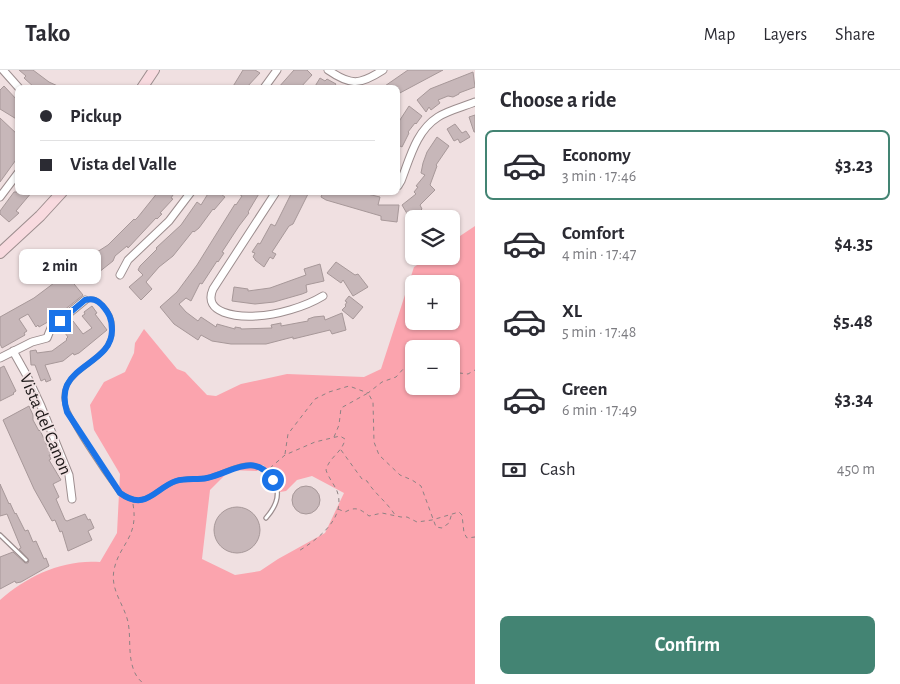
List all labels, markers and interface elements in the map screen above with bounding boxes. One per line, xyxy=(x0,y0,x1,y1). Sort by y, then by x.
text: Tako xyxy=(25,22,70,46)
text: Map xyxy=(704,26,735,44)
text: Layers xyxy=(763,26,807,44)
text: Share xyxy=(835,26,875,44)
text: Choose a ride xyxy=(500,89,616,111)
text: Pickup xyxy=(70,107,122,126)
icon: car xyxy=(502,143,547,188)
text: Economy xyxy=(562,146,631,165)
text: Vista del Valle xyxy=(70,155,177,174)
text: $3.23 xyxy=(835,156,873,175)
text: 3 min · 17:46 xyxy=(562,168,636,184)
map controls xyxy=(405,210,460,395)
button: layers xyxy=(405,210,460,265)
icon: car xyxy=(502,221,547,266)
text: Comfort xyxy=(562,224,624,243)
text: $4.35 xyxy=(834,234,873,253)
text: 4 min · 17:47 xyxy=(562,246,636,262)
callout: 2 min xyxy=(19,248,101,284)
text: 2 min xyxy=(42,258,78,274)
button: + xyxy=(405,275,460,330)
icon: car xyxy=(502,299,547,344)
text: XL xyxy=(562,302,582,321)
route end xyxy=(49,310,71,332)
text: $5.48 xyxy=(833,312,873,331)
text: 5 min · 17:48 xyxy=(562,324,636,340)
button: − xyxy=(405,340,460,395)
street label: Vista del Canon xyxy=(16,371,74,478)
icon: car xyxy=(502,377,547,422)
text: Green xyxy=(562,380,608,399)
text: $3.34 xyxy=(834,390,873,409)
text: 6 min · 17:49 xyxy=(562,402,637,418)
icon: cash xyxy=(500,456,528,484)
text: Cash xyxy=(540,460,576,479)
text: 450 m xyxy=(837,461,875,477)
route start xyxy=(262,469,284,491)
button: Confirm xyxy=(500,616,875,674)

